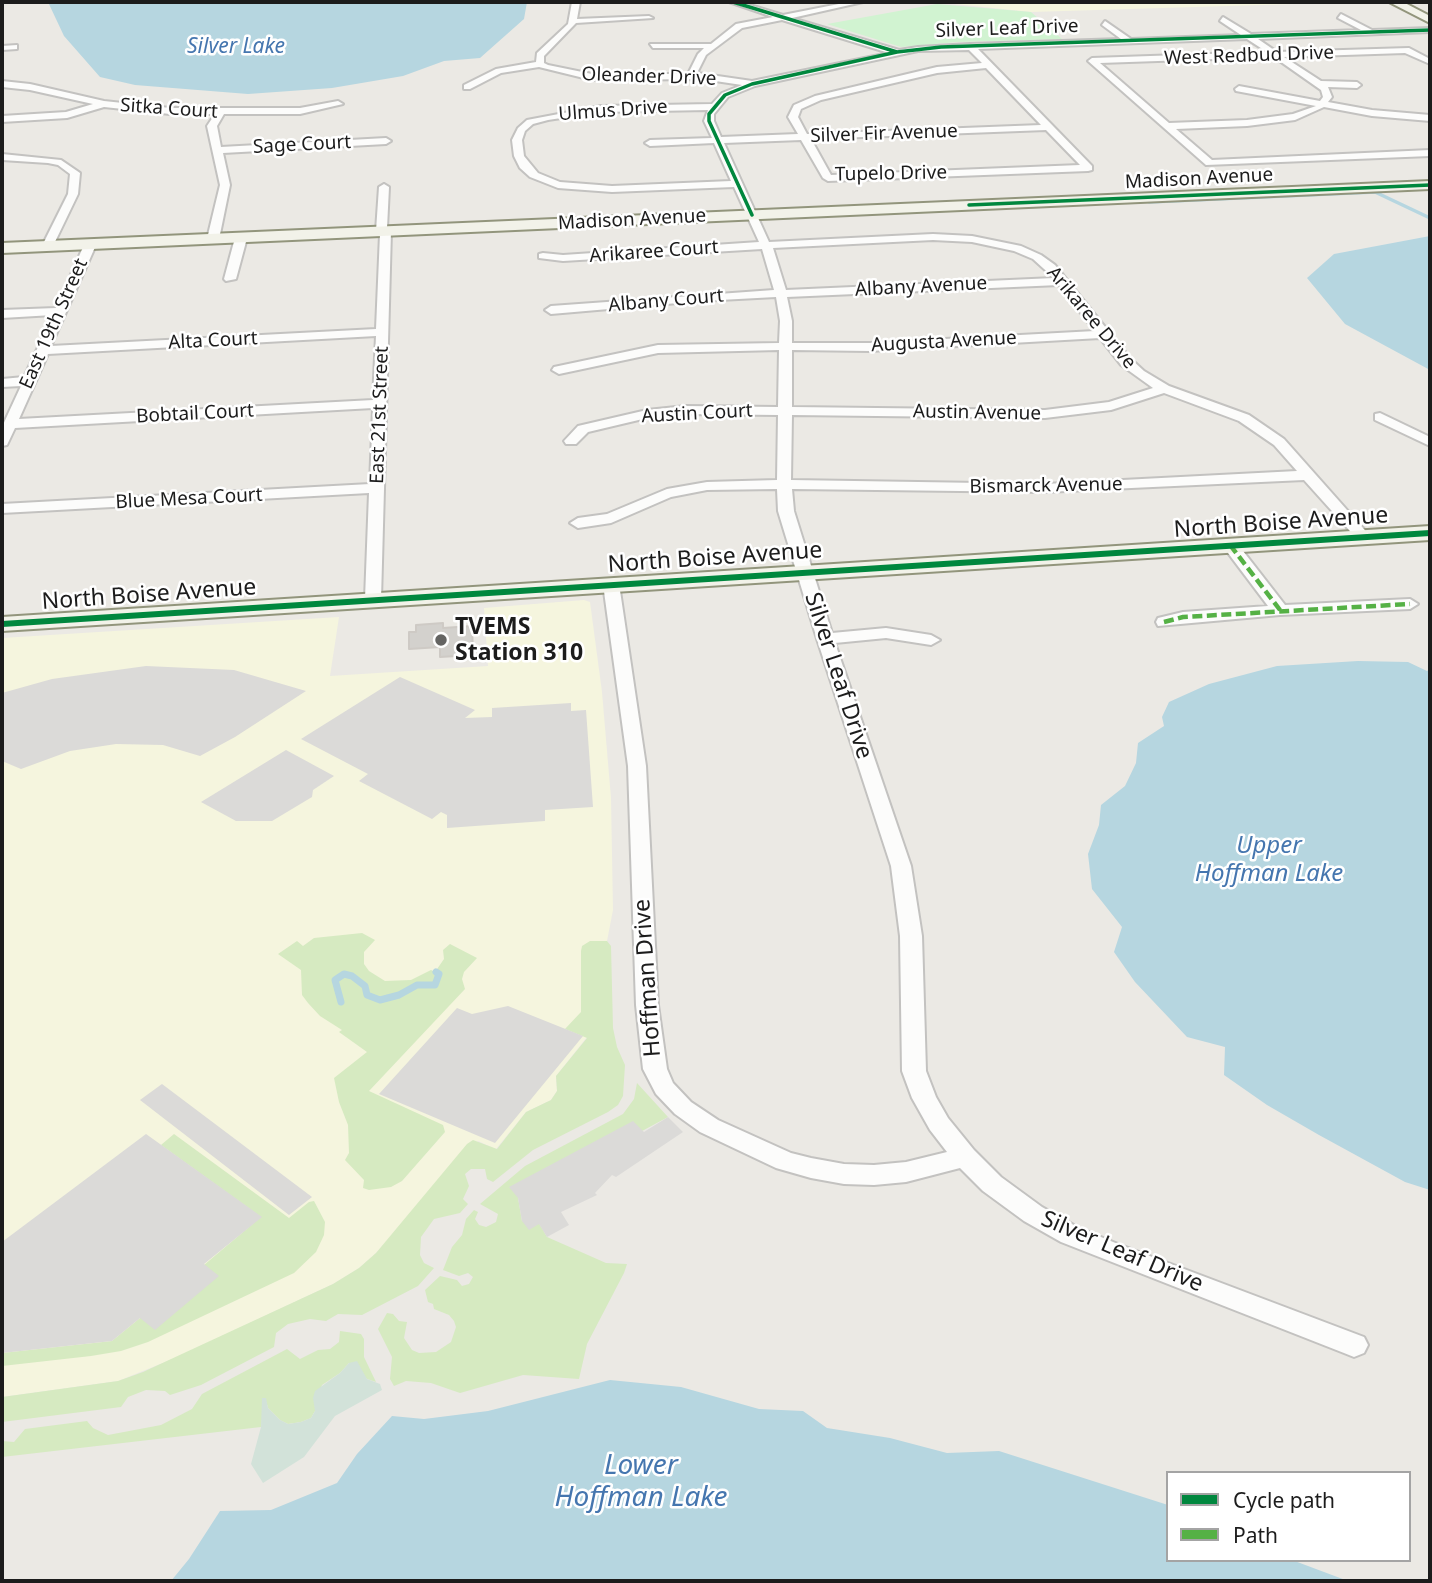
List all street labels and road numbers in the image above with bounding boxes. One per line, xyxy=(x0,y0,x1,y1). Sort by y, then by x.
street label: Silver Leaf Drive xyxy=(935,15,1079,43)
street label: West Redbud Drive xyxy=(1164,42,1334,70)
street label: Oleander Drive xyxy=(581,63,717,91)
street label: Sitka Court xyxy=(119,94,219,124)
street label: Ulmus Drive xyxy=(558,96,668,126)
street label: Silver Fir Avenue xyxy=(810,120,958,148)
street label: Sage Court xyxy=(252,131,352,159)
street label: Tupelo Drive xyxy=(835,162,947,186)
street label: Madison Avenue xyxy=(1124,164,1274,194)
street label: Madison Avenue xyxy=(557,205,707,235)
street label: Arikaree Court xyxy=(589,236,719,268)
street label: East 19th Street xyxy=(15,255,93,393)
street label: Arikaree Drive xyxy=(1042,262,1140,374)
street label: Albany Avenue xyxy=(854,272,988,302)
street label: Albany Court xyxy=(607,285,725,317)
street label: Alta Court xyxy=(168,327,258,355)
street label: Augusta Avenue xyxy=(871,327,1017,357)
street label: East 21st Street xyxy=(366,346,394,484)
street label: Bobtail Court xyxy=(136,400,254,428)
street label: Austin Court xyxy=(641,400,753,428)
street label: Austin Avenue xyxy=(913,400,1041,426)
street label: Bismarck Avenue xyxy=(969,473,1123,499)
street label: Blue Mesa Court xyxy=(115,484,263,514)
street label: North Boise Avenue xyxy=(1173,502,1389,544)
street label: North Boise Avenue xyxy=(607,537,823,579)
street label: North Boise Avenue xyxy=(41,574,257,616)
street label: Silver Leaf Drive xyxy=(798,589,878,763)
street label: Hoffman Drive xyxy=(629,898,667,1058)
street label: Silver Leaf Drive xyxy=(1037,1205,1207,1299)

